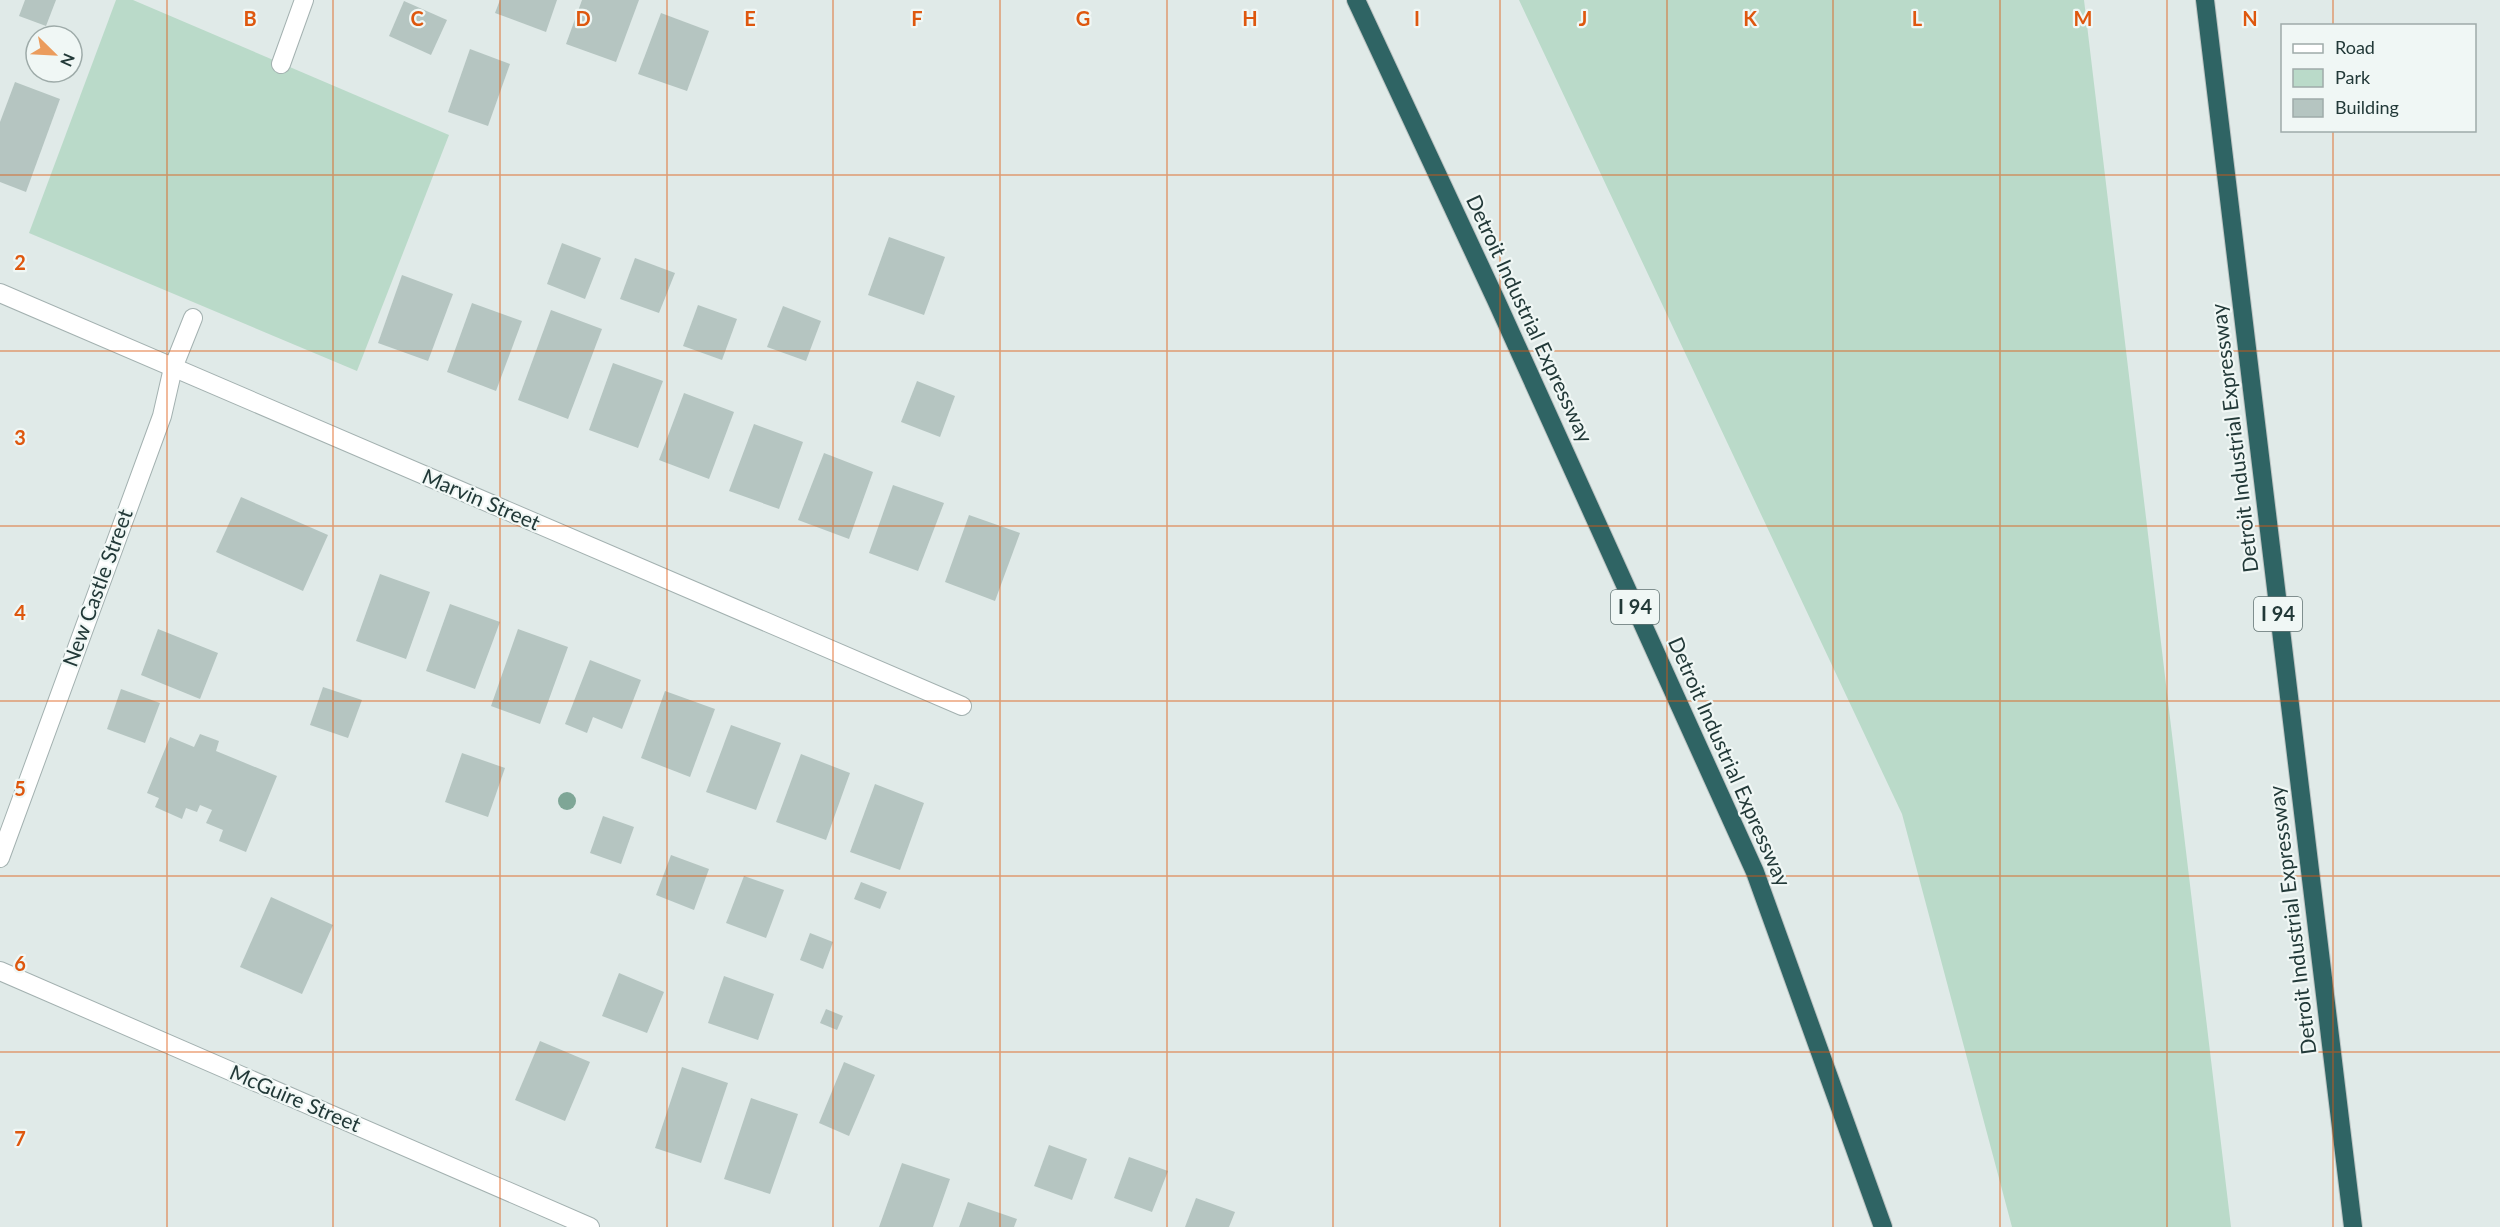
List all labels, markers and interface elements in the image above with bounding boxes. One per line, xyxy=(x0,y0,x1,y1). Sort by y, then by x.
text: B xyxy=(243,6,257,30)
text: C xyxy=(410,6,424,30)
text: D xyxy=(575,6,591,30)
text: E xyxy=(744,6,756,30)
text: F xyxy=(911,6,923,30)
text: G xyxy=(1076,6,1090,30)
text: H xyxy=(1242,6,1258,30)
text: I xyxy=(1414,6,1420,30)
text: J xyxy=(1579,6,1587,30)
text: K xyxy=(1743,6,1757,30)
text: L xyxy=(1912,6,1923,30)
text: M xyxy=(2074,6,2092,30)
text: N xyxy=(2242,6,2258,30)
north arrow xyxy=(24,24,84,84)
legend xyxy=(2281,24,2476,132)
text: Road xyxy=(2335,36,2375,58)
text: N xyxy=(57,51,79,70)
text: Park xyxy=(2335,66,2371,88)
text: Building xyxy=(2335,96,2399,118)
street label: Detroit Industrial Expressway xyxy=(1462,190,1599,446)
text: 2 xyxy=(14,250,26,274)
street label: Detroit Industrial Expressway xyxy=(2205,302,2262,574)
text: 3 xyxy=(14,425,26,449)
street label: Marvin Street xyxy=(419,463,545,535)
street label: New Castle Street xyxy=(56,505,137,670)
road number: I 94 xyxy=(1611,590,1659,624)
road number: I 94 xyxy=(2254,597,2302,631)
text: 4 xyxy=(14,600,26,624)
street label: Detroit Industrial Expressway xyxy=(1664,633,1797,890)
text: 5 xyxy=(14,776,26,800)
street label: Detroit Industrial Expressway xyxy=(2263,784,2320,1056)
text: 6 xyxy=(14,951,26,975)
street label: McGuire Street xyxy=(226,1059,365,1137)
text: 7 xyxy=(14,1126,26,1150)

